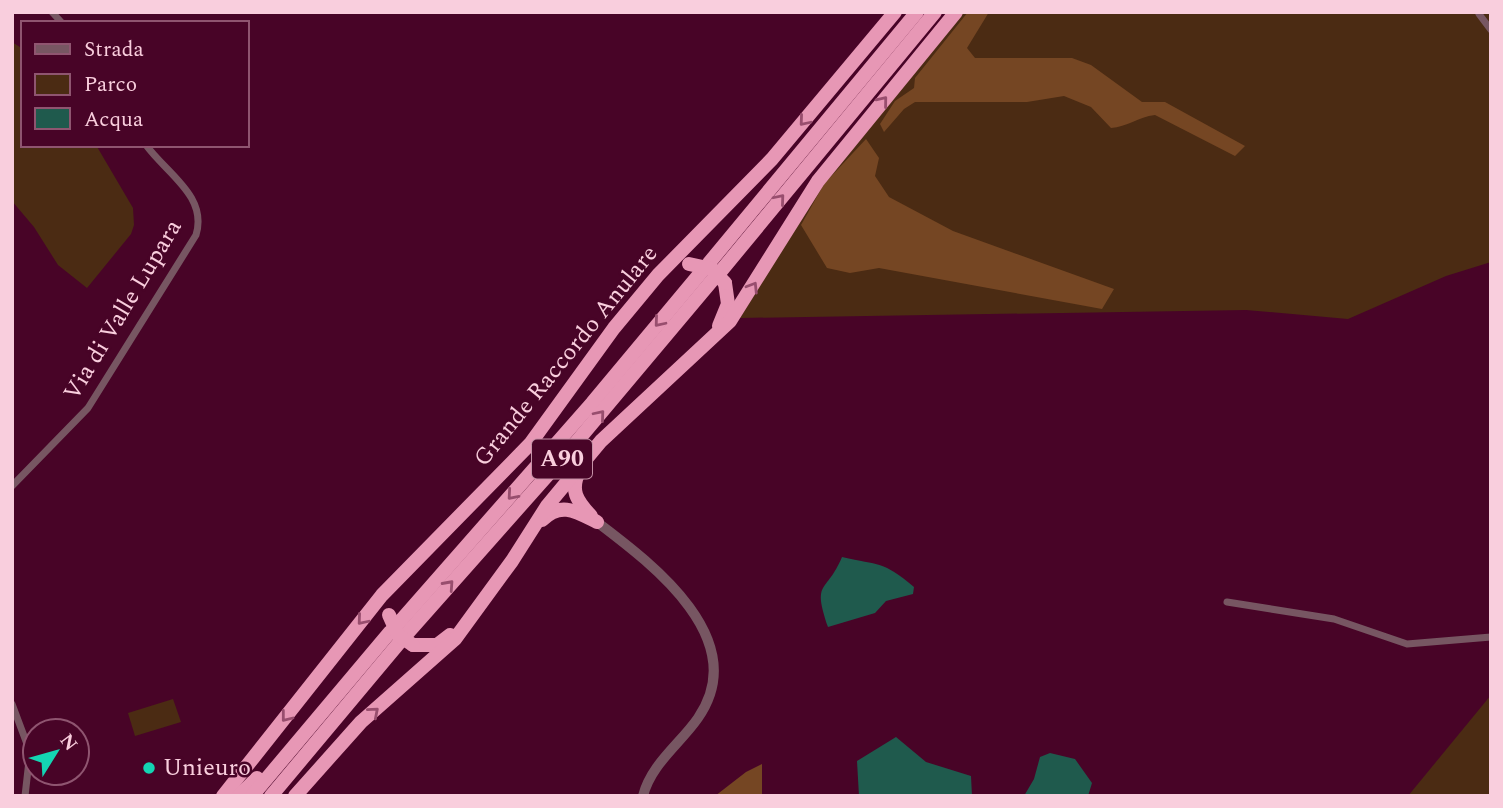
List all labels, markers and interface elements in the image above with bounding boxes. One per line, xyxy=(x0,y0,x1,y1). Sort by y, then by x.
legend xyxy=(21,21,248,147)
text: Strada xyxy=(84,34,145,66)
text: Parco xyxy=(84,69,137,101)
one-way arrow xyxy=(875,96,888,108)
text: Acqua xyxy=(84,104,144,136)
one-way arrow xyxy=(800,113,812,126)
one-way arrow xyxy=(772,195,784,208)
street label: Via di Valle Lupara xyxy=(55,212,191,407)
street label: Grande Raccordo Anulare xyxy=(465,237,667,475)
one-way arrow xyxy=(745,281,758,294)
one-way arrow xyxy=(655,314,668,327)
one-way arrow xyxy=(592,410,604,423)
road number: A90 xyxy=(532,440,592,478)
one-way arrow xyxy=(508,487,520,500)
one-way arrow xyxy=(441,581,454,594)
one-way arrow xyxy=(357,613,370,625)
one-way arrow xyxy=(282,708,294,721)
one-way arrow xyxy=(366,708,379,720)
north arrow xyxy=(21,717,91,787)
text: N xyxy=(52,728,85,758)
place label: Unieuro xyxy=(163,750,251,786)
marker: Unieuro xyxy=(141,760,157,776)

